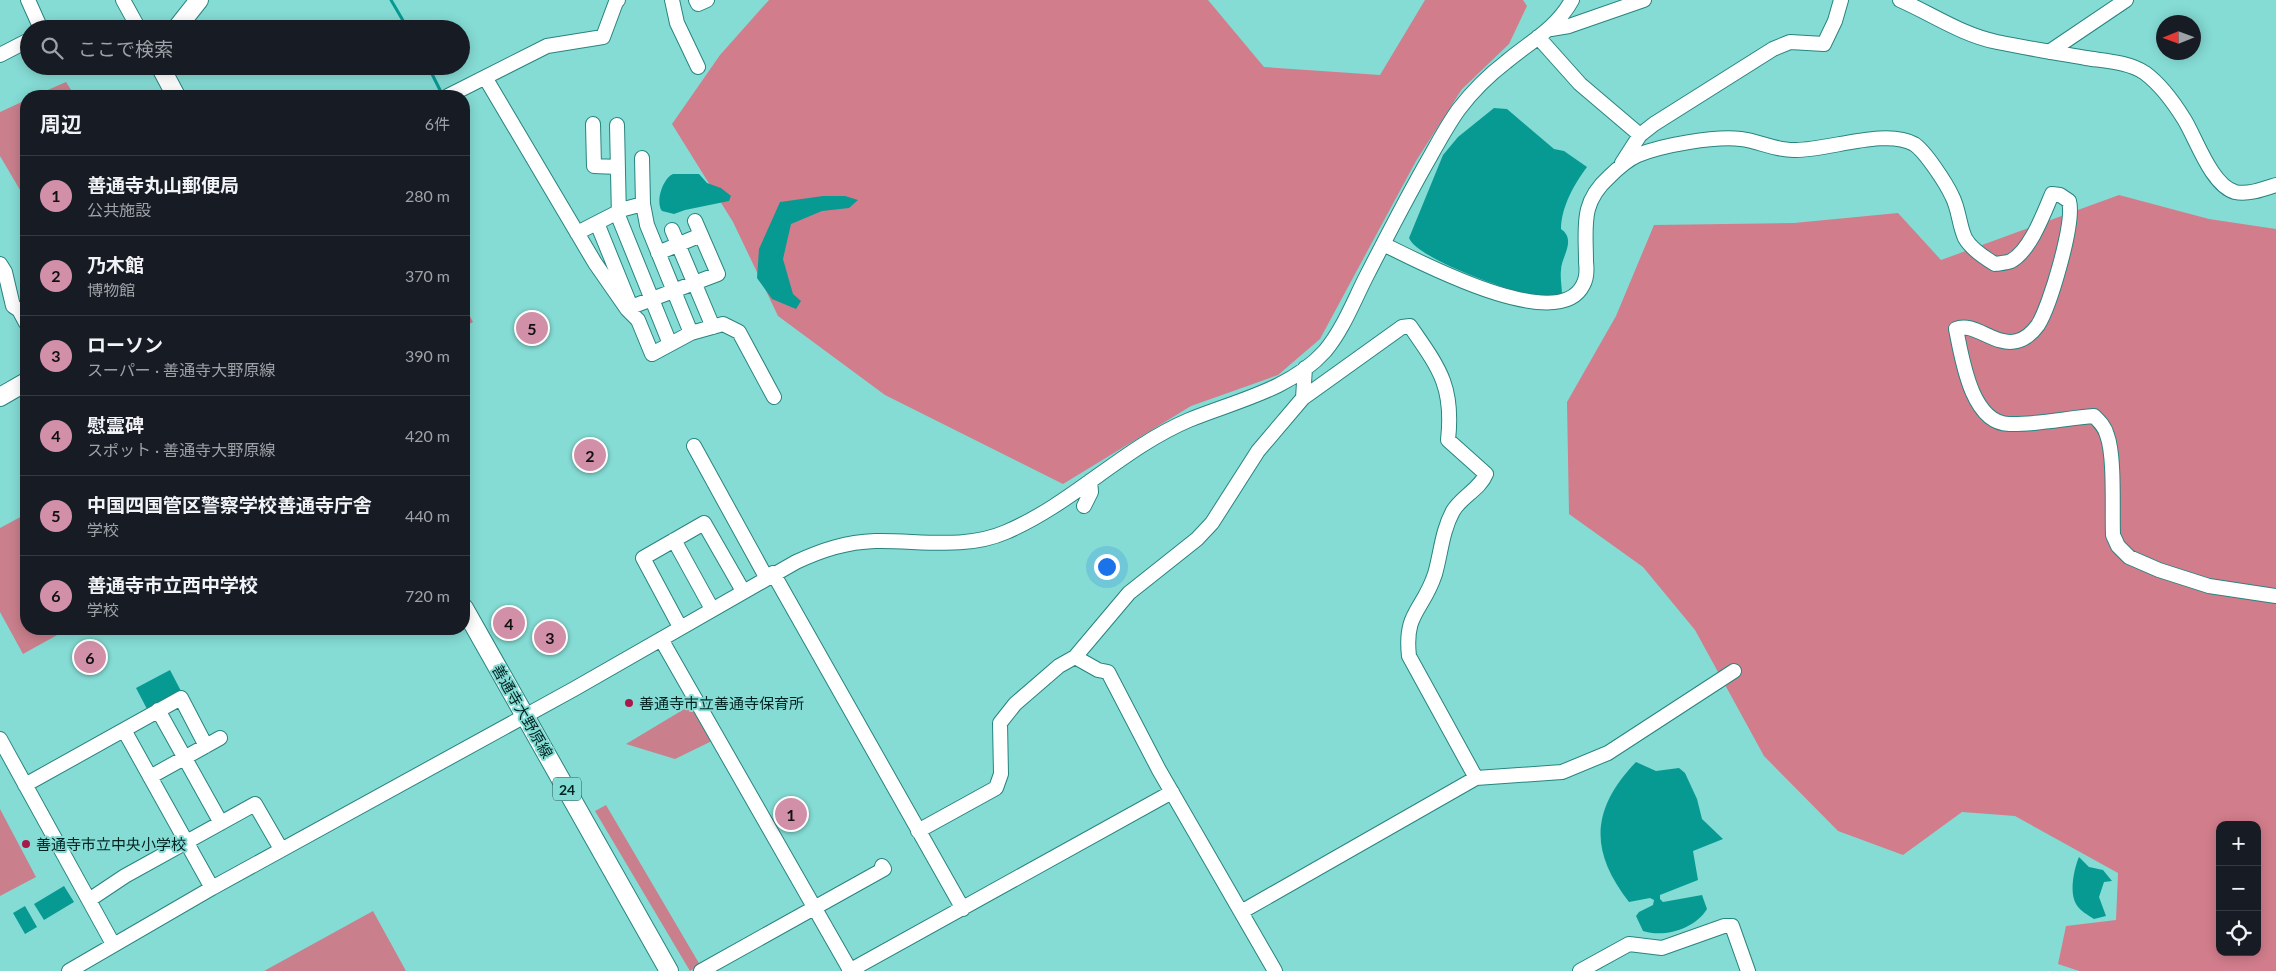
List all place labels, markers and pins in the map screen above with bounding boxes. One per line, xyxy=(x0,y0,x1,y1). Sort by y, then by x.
pin: 5 xyxy=(516,309,548,347)
pin: 2 xyxy=(574,436,606,474)
pin: 4 xyxy=(493,604,525,642)
pin: 3 xyxy=(534,618,566,656)
pin: 6 xyxy=(74,638,106,676)
place label: 善通寺市立善通寺保育所 xyxy=(639,694,804,712)
marker: 善通寺市立善通寺保育所 xyxy=(623,697,635,709)
pin: 1 xyxy=(775,795,807,833)
place label: 善通寺市立中央小学校 xyxy=(36,835,186,853)
marker: 善通寺市立中央小学校 xyxy=(20,838,32,850)

